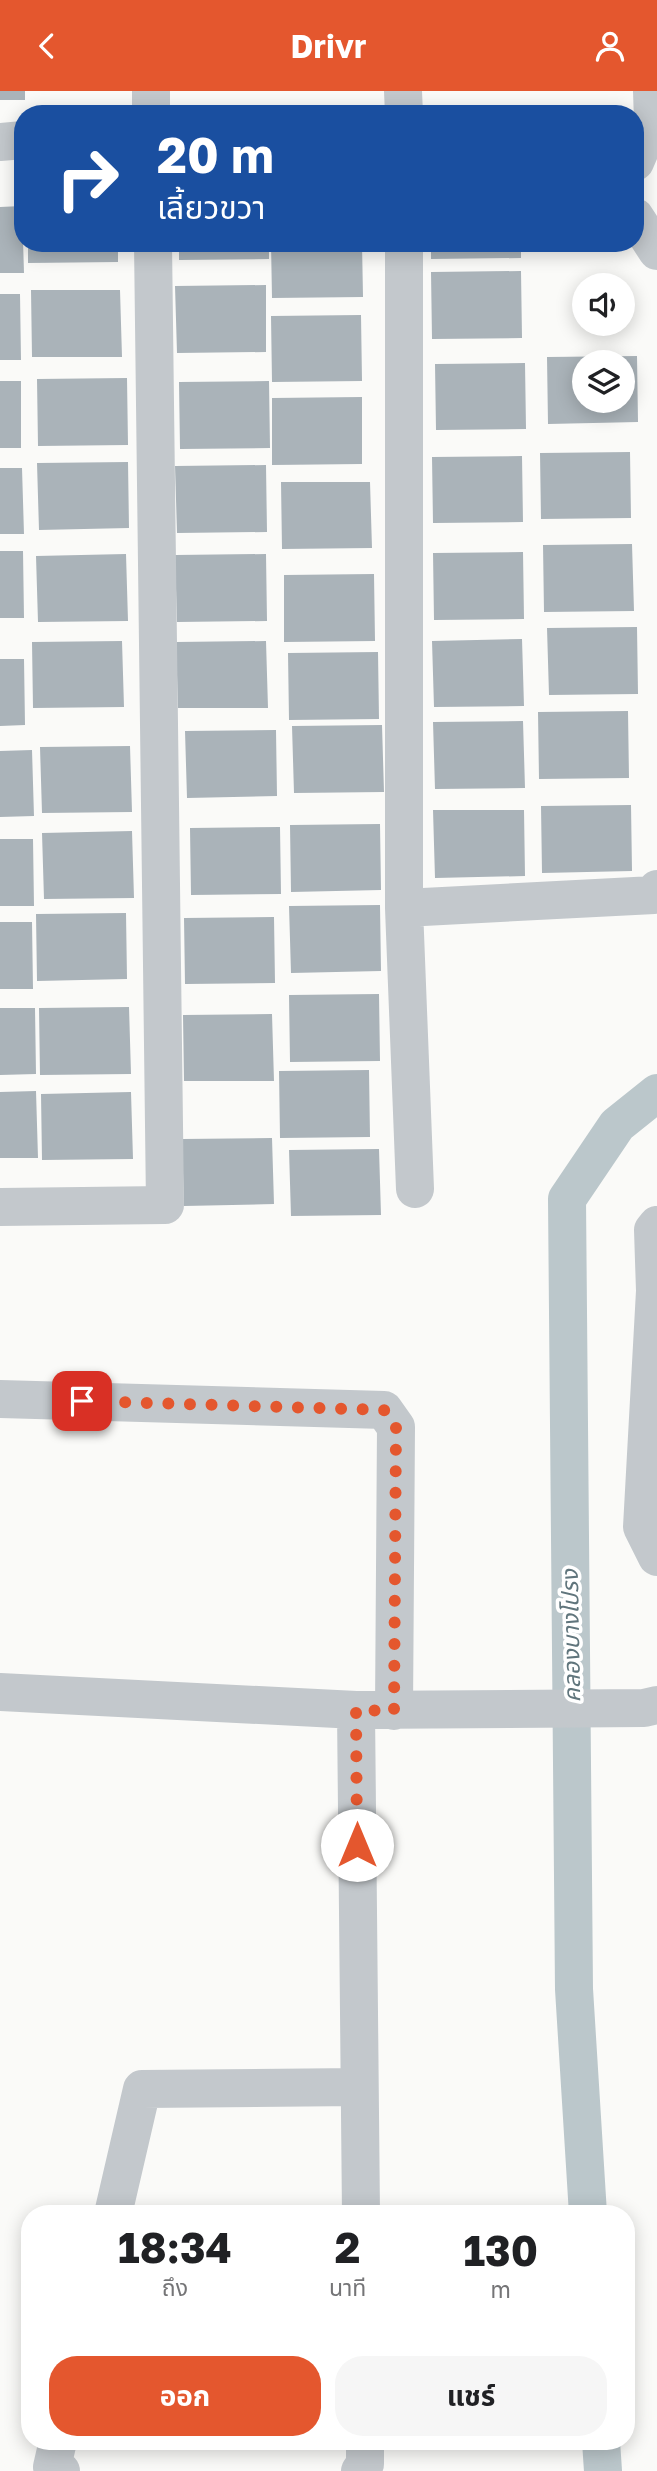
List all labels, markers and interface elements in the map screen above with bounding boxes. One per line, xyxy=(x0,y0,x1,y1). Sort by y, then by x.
icon: back xyxy=(28,27,66,65)
text: Drivr xyxy=(291,27,366,65)
icon: person xyxy=(591,27,629,65)
text: 20 m xyxy=(157,125,274,184)
icon: right xyxy=(42,133,133,224)
text: เลี้ยวขวา xyxy=(157,188,265,226)
map controls xyxy=(572,273,635,413)
button: sound xyxy=(572,273,635,336)
button: layers xyxy=(572,350,635,413)
pin xyxy=(52,1371,112,1431)
icon: arrive xyxy=(63,1382,101,1420)
water label: คลองบางโปรง xyxy=(555,1568,585,1703)
position arrow xyxy=(320,1808,394,1882)
text: 18:34 xyxy=(118,2222,232,2272)
text: 2 xyxy=(335,2222,360,2272)
text: 130 xyxy=(463,2225,538,2275)
text: ถึง xyxy=(162,2273,188,2301)
text: นาที xyxy=(329,2273,366,2301)
text: m xyxy=(490,2275,511,2303)
button: ออก xyxy=(49,2356,321,2436)
button: แชร์ xyxy=(335,2356,607,2436)

